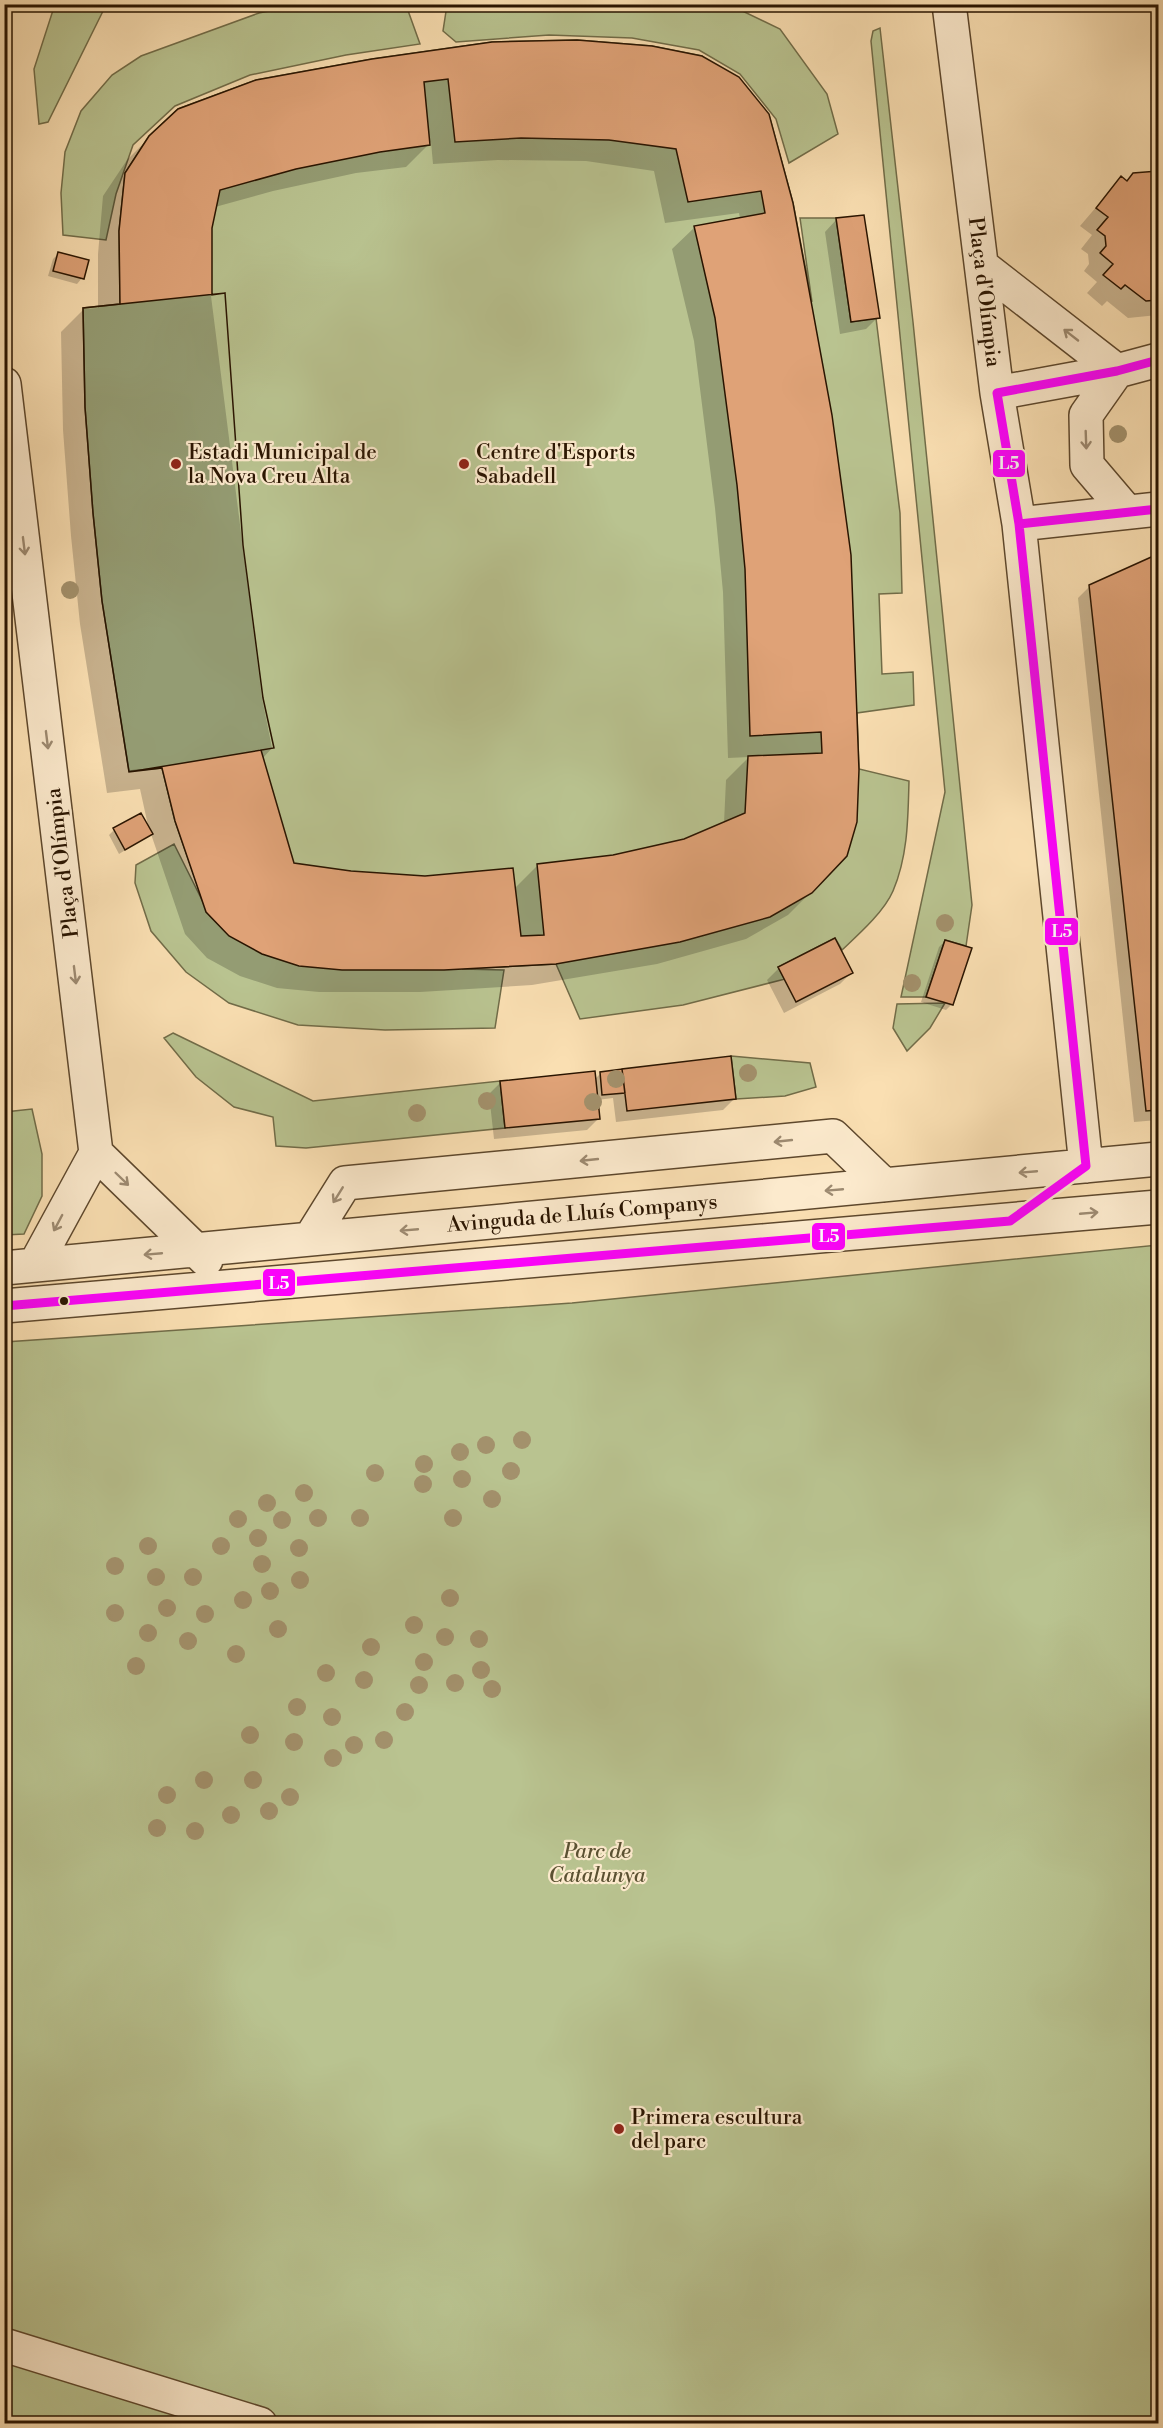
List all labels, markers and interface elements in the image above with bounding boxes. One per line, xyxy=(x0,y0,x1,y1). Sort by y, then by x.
street label: Plaça d'Olímpia xyxy=(962,216,1006,369)
one-way arrow xyxy=(1063,329,1079,342)
one-way arrow xyxy=(1081,429,1092,449)
place label: Estadi Municipal de la Nova Creu Alta xyxy=(188,440,377,490)
place label: Centre d'Esports Sabadell xyxy=(476,440,635,490)
line badge: L5 xyxy=(992,449,1026,478)
text: L5 xyxy=(999,454,1019,474)
marker: Estadi Municipal de la Nova Creu Alta xyxy=(169,457,183,471)
marker: Centre d'Esports Sabadell xyxy=(457,457,471,471)
one-way arrow xyxy=(19,536,30,556)
one-way arrow xyxy=(42,729,53,749)
street label: Plaça d'Olímpia xyxy=(41,786,85,939)
line badge: L5 xyxy=(1044,917,1079,946)
text: L5 xyxy=(1052,922,1072,942)
one-way arrow xyxy=(70,965,81,985)
one-way arrow xyxy=(773,1136,793,1147)
one-way arrow xyxy=(579,1155,599,1166)
one-way arrow xyxy=(1018,1167,1038,1178)
one-way arrow xyxy=(115,1172,130,1186)
one-way arrow xyxy=(824,1185,844,1196)
one-way arrow xyxy=(332,1186,344,1203)
street label: Avinguda de Lluís Companys xyxy=(445,1189,718,1239)
one-way arrow xyxy=(1079,1207,1099,1218)
one-way arrow xyxy=(52,1214,64,1231)
line badge: L5 xyxy=(811,1222,846,1251)
one-way arrow xyxy=(400,1225,420,1236)
text: L5 xyxy=(819,1227,839,1247)
one-way arrow xyxy=(143,1249,163,1260)
line badge: L5 xyxy=(262,1268,296,1297)
text: L5 xyxy=(269,1274,289,1294)
unlabelled marker xyxy=(58,1295,70,1307)
park label: Parc de Catalunya xyxy=(549,1839,646,1889)
place label: Primera escultura del parc xyxy=(631,2105,803,2155)
marker: Primera escultura del parc xyxy=(612,2122,626,2136)

